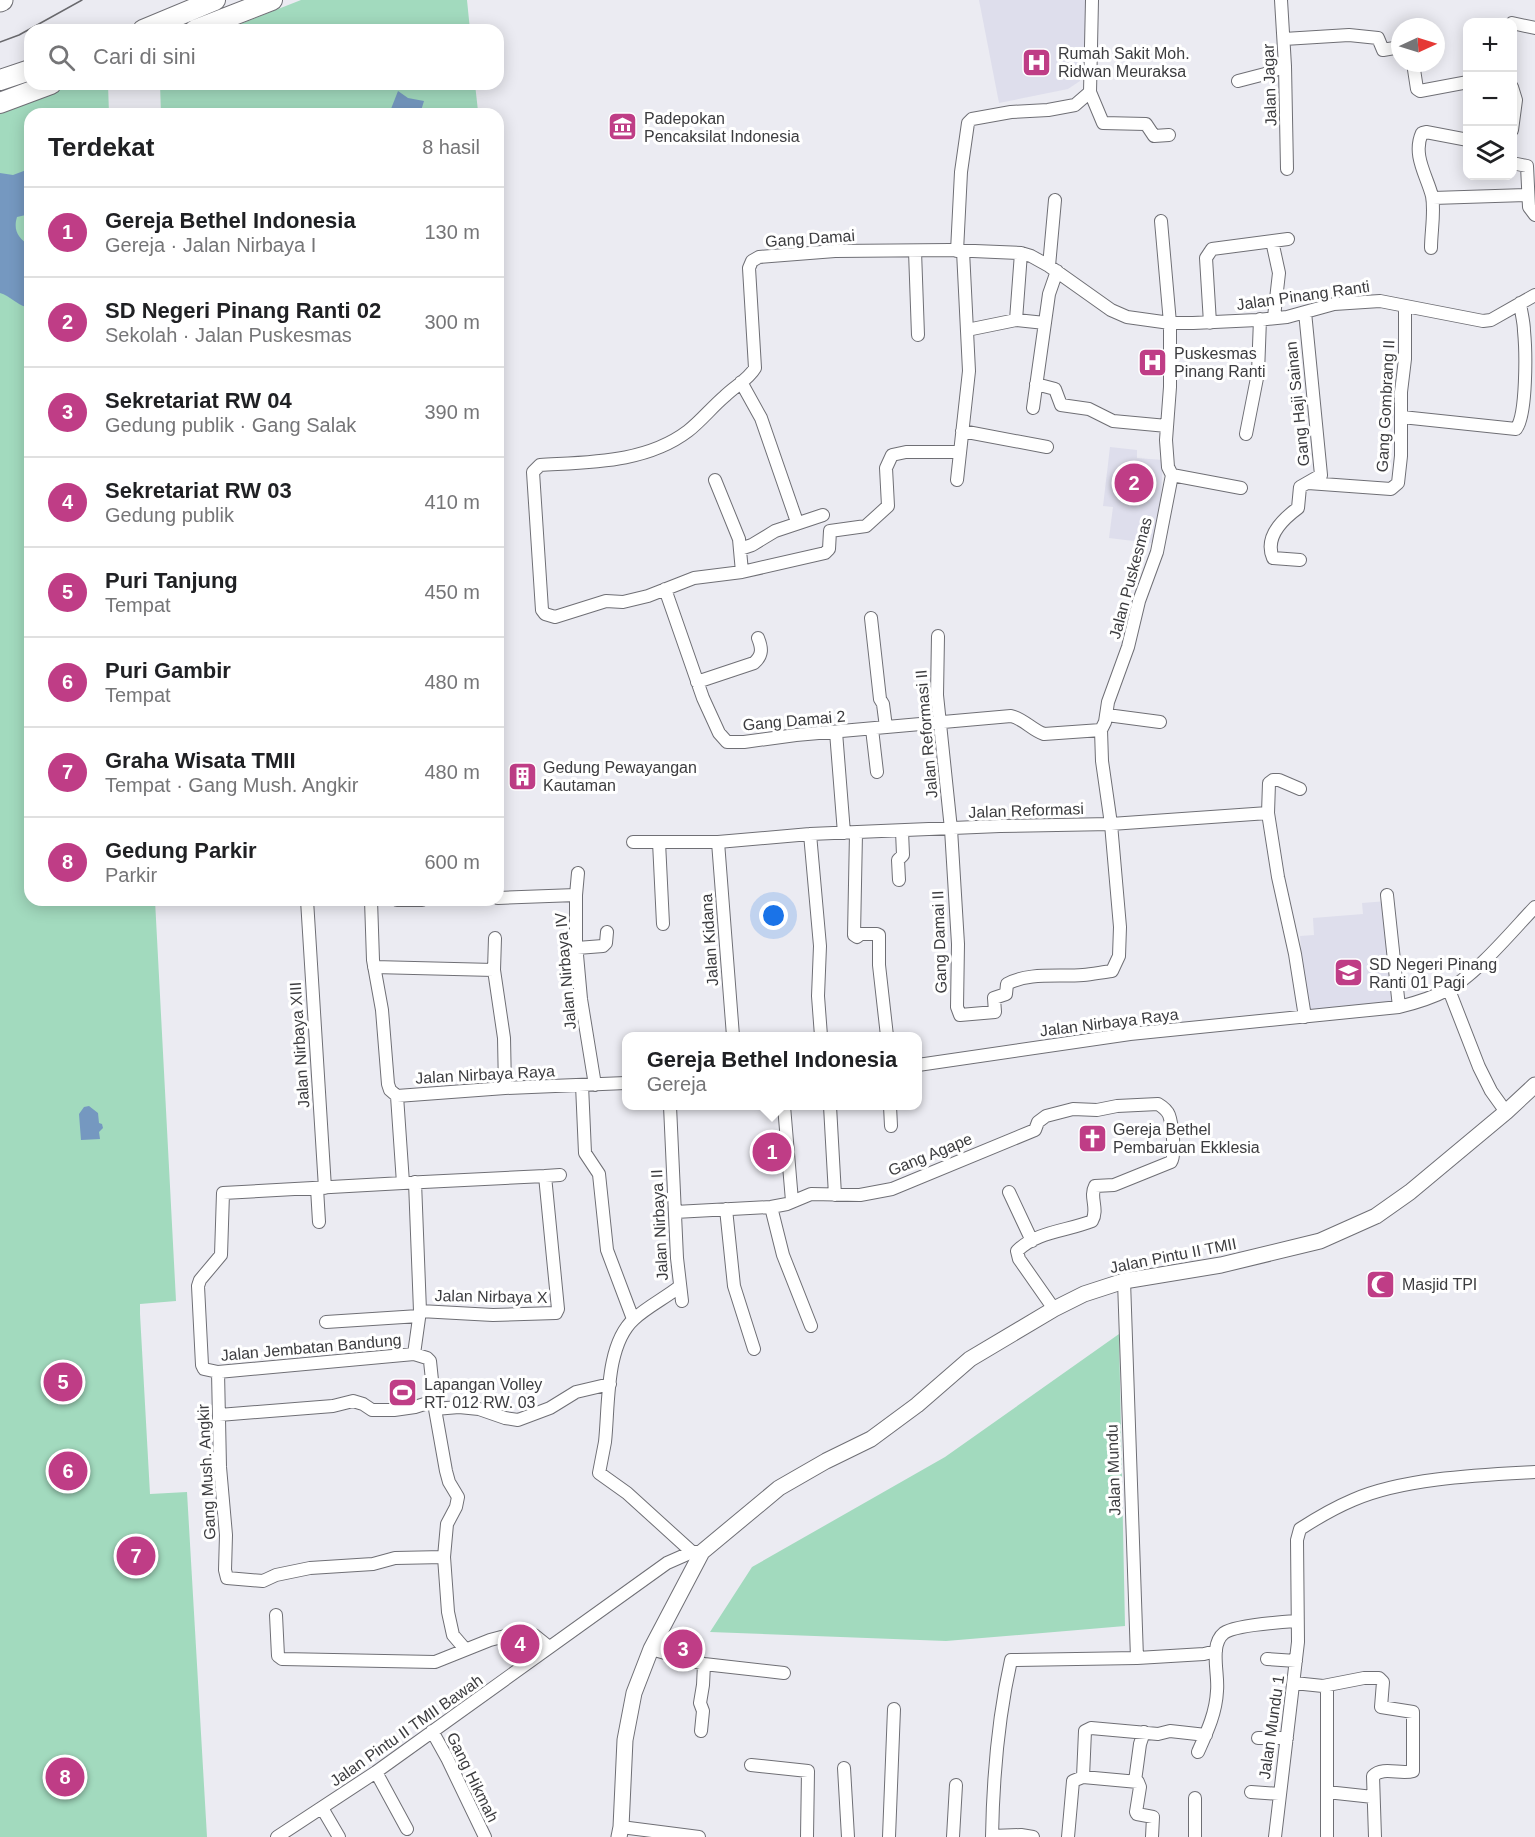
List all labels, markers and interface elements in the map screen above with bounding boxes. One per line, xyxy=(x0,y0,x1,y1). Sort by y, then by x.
north arrow xyxy=(1391,18,1445,72)
map controls xyxy=(1463,18,1517,180)
button: + xyxy=(1463,18,1517,72)
search box xyxy=(24,24,504,90)
icon: search xyxy=(45,41,78,74)
street label: Jalan Jagar xyxy=(1260,43,1279,127)
text: Cari di sini xyxy=(93,44,196,69)
place label: Rumah Sakit Moh. Ridwan Meuraksa xyxy=(1058,45,1190,80)
hospital icon: Rumah Sakit Moh. Ridwan Meuraksa xyxy=(1021,46,1053,78)
button: − xyxy=(1463,72,1517,126)
place label: Padepokan Pencaksilat Indonesia xyxy=(644,110,800,145)
museum icon: Padepokan Pencaksilat Indonesia xyxy=(607,111,639,143)
button: layers xyxy=(1463,126,1517,180)
text: Terdekat xyxy=(48,132,154,162)
text: 8 hasil xyxy=(422,136,480,158)
text: Gereja Bethel Indonesia xyxy=(105,208,356,233)
text: 1 xyxy=(62,221,73,243)
text: 130 m xyxy=(424,221,480,243)
street label: Gang Damai xyxy=(765,227,855,250)
text: Gereja · Jalan Nirbaya I xyxy=(105,234,316,256)
street label: Jalan Pinang Ranti xyxy=(1235,278,1371,313)
text: SD Negeri Pinang Ranti 02 xyxy=(105,298,381,323)
text: 2 xyxy=(62,311,73,333)
text: 300 m xyxy=(424,311,480,333)
text: Sekolah · Jalan Puskesmas xyxy=(105,324,352,346)
street label: Gang Gombrang II xyxy=(1374,339,1397,473)
street label: Gang Haji Sainan xyxy=(1282,341,1313,467)
place label: Puskesmas Pinang Ranti xyxy=(1174,345,1266,380)
hospital icon: Puskesmas Pinang Ranti xyxy=(1137,346,1169,378)
text: Sekretariat RW 04 xyxy=(105,388,292,413)
text: 3 xyxy=(62,401,73,423)
text: 390 m xyxy=(424,401,480,423)
text: Gedung publik · Gang Salak xyxy=(105,414,356,436)
pin: 2 xyxy=(1114,460,1154,506)
text: Sekretariat RW 03 xyxy=(105,478,292,503)
text: 4 xyxy=(62,491,73,513)
text: 410 m xyxy=(424,491,480,513)
text: Gedung publik xyxy=(105,504,234,526)
street label: Jalan Puskesmas xyxy=(1106,515,1155,641)
text: Puri Tanjung xyxy=(105,568,238,593)
text: 5 xyxy=(62,581,73,603)
text: 450 m xyxy=(424,581,480,603)
text: Tempat xyxy=(105,594,171,616)
text: Puri Gambir xyxy=(105,658,231,683)
street label: Jalan Reformasi II xyxy=(912,669,941,799)
text: 6 xyxy=(62,671,73,693)
text: 480 m xyxy=(424,671,480,693)
text: Tempat xyxy=(105,684,171,706)
street label: Gang Damai 2 xyxy=(742,708,846,733)
text: Graha Wisata TMII xyxy=(105,748,296,773)
place label: Gedung Pewayangan Kautaman xyxy=(543,759,697,794)
building icon: Gedung Pewayangan Kautaman xyxy=(506,760,538,792)
text: 7 xyxy=(62,761,73,783)
text: 480 m xyxy=(424,761,480,783)
text: Tempat · Gang Mush. Angkir xyxy=(105,774,358,796)
street label: Jalan Reformasi xyxy=(968,800,1084,821)
text: Gedung Parkir xyxy=(105,838,257,863)
text: 8 xyxy=(62,851,73,873)
text: 600 m xyxy=(424,851,480,873)
text: Parkir xyxy=(105,864,157,886)
street label: Gang Damai II xyxy=(929,890,950,994)
street label: Jalan Kidana xyxy=(698,893,721,987)
your location xyxy=(759,901,788,930)
street label: Jalan Nirbaya IV xyxy=(552,911,579,1030)
place label: SD Negeri Pinang Ranti 01 Pagi xyxy=(1369,956,1497,991)
school or university icon: SD Negeri Pinang Ranti 01 Pagi xyxy=(1332,957,1364,989)
street label: Jalan Nirbaya XIII xyxy=(287,981,312,1109)
street label: Jalan Nirbaya Raya xyxy=(1039,1006,1179,1039)
popup xyxy=(622,1032,922,1110)
text: Gereja Bethel Indonesia xyxy=(647,1047,897,1072)
street label: Jalan Nirbaya Raya xyxy=(415,1062,555,1087)
text: Gereja xyxy=(647,1073,707,1095)
place label: Gereja Bethel Pembaruan Ekklesia xyxy=(1113,1121,1260,1156)
church icon: Gereja Bethel Pembaruan Ekklesia xyxy=(1076,1122,1108,1154)
pin: 1 xyxy=(752,1130,792,1174)
street label: Gang Agape xyxy=(886,1130,975,1179)
street label: Jalan Nirbaya II xyxy=(648,1169,671,1281)
street label: Jalan Pintu II TMII xyxy=(1108,1235,1238,1276)
mosque icon: Masjid TPI xyxy=(1365,1268,1397,1300)
place label: Masjid TPI xyxy=(1402,1276,1477,1293)
street label: Jalan Nirbaya X xyxy=(434,1287,548,1306)
street label: Jalan Jembatan Bandung xyxy=(220,1331,402,1364)
pin: 5 xyxy=(44,1360,82,1404)
place label: Lapangan Volley RT. 012 RW. 03 xyxy=(424,1376,542,1411)
sports icon: Lapangan Volley RT. 012 RW. 03 xyxy=(387,1377,419,1409)
street label: Gang Mush. Angkir xyxy=(194,1403,219,1540)
street label: Jalan Mundu xyxy=(1103,1424,1124,1516)
pin: 6 xyxy=(48,1448,88,1494)
pin: 7 xyxy=(116,1534,156,1578)
pin: 4 xyxy=(500,1622,540,1666)
pin: 3 xyxy=(664,1626,702,1672)
street label: Jalan Pintu II TMII Bawah xyxy=(327,1671,486,1790)
street label: Jalan Mundu 1 xyxy=(1256,1674,1287,1780)
street label: Gang Hikmah xyxy=(443,1730,502,1825)
pin: 8 xyxy=(46,1754,84,1800)

